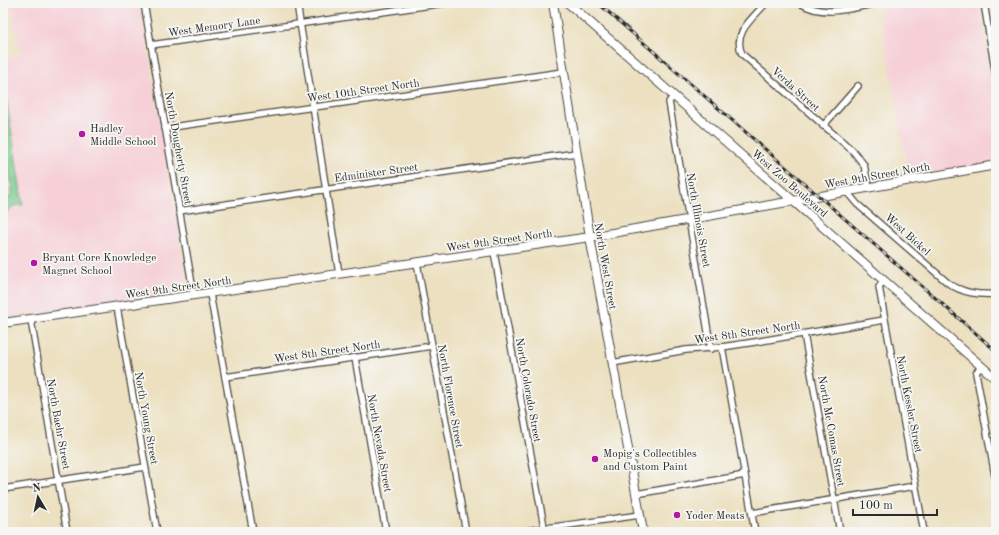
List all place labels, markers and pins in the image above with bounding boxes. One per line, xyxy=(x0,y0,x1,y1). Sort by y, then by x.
place label: Hadley Middle School xyxy=(90,124,156,148)
marker: Hadley Middle School xyxy=(77,129,87,139)
place label: Bryant Core Knowledge Magnet School xyxy=(42,253,156,277)
marker: Bryant Core Knowledge Magnet School xyxy=(29,258,39,268)
place label: Mopig's Collectibles and Custom Paint xyxy=(603,449,697,473)
marker: Mopig's Collectibles and Custom Paint xyxy=(590,454,600,464)
marker: Yoder Meats xyxy=(672,510,682,520)
place label: Yoder Meats xyxy=(685,511,745,522)

